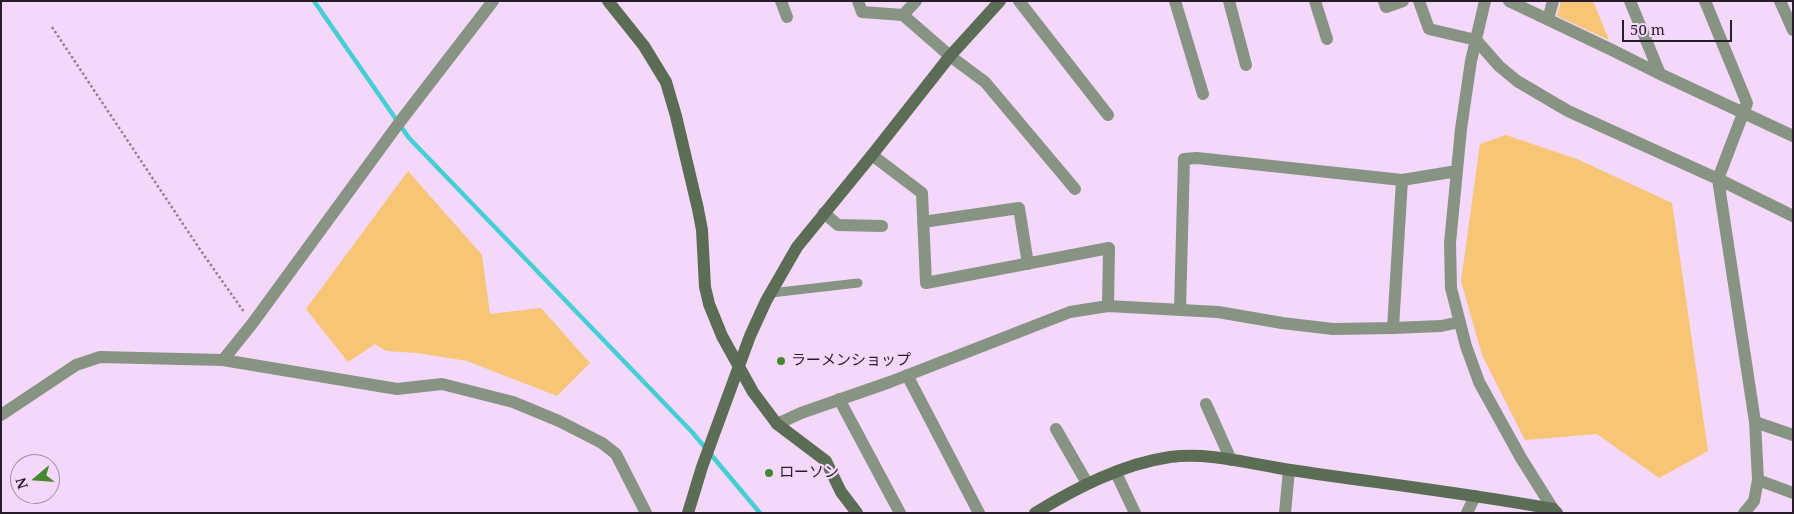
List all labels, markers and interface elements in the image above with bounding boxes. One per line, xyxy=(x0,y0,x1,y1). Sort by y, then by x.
scale bar xyxy=(1624,10,1734,42)
text: 50 m xyxy=(1630,19,1665,39)
place label: ラーメンショップ xyxy=(791,352,911,370)
marker: ラーメンショップ xyxy=(775,355,787,367)
north arrow xyxy=(10,454,60,504)
place label: ローソン xyxy=(779,464,839,482)
marker: ローソン xyxy=(763,467,775,479)
text: N xyxy=(10,475,32,492)

